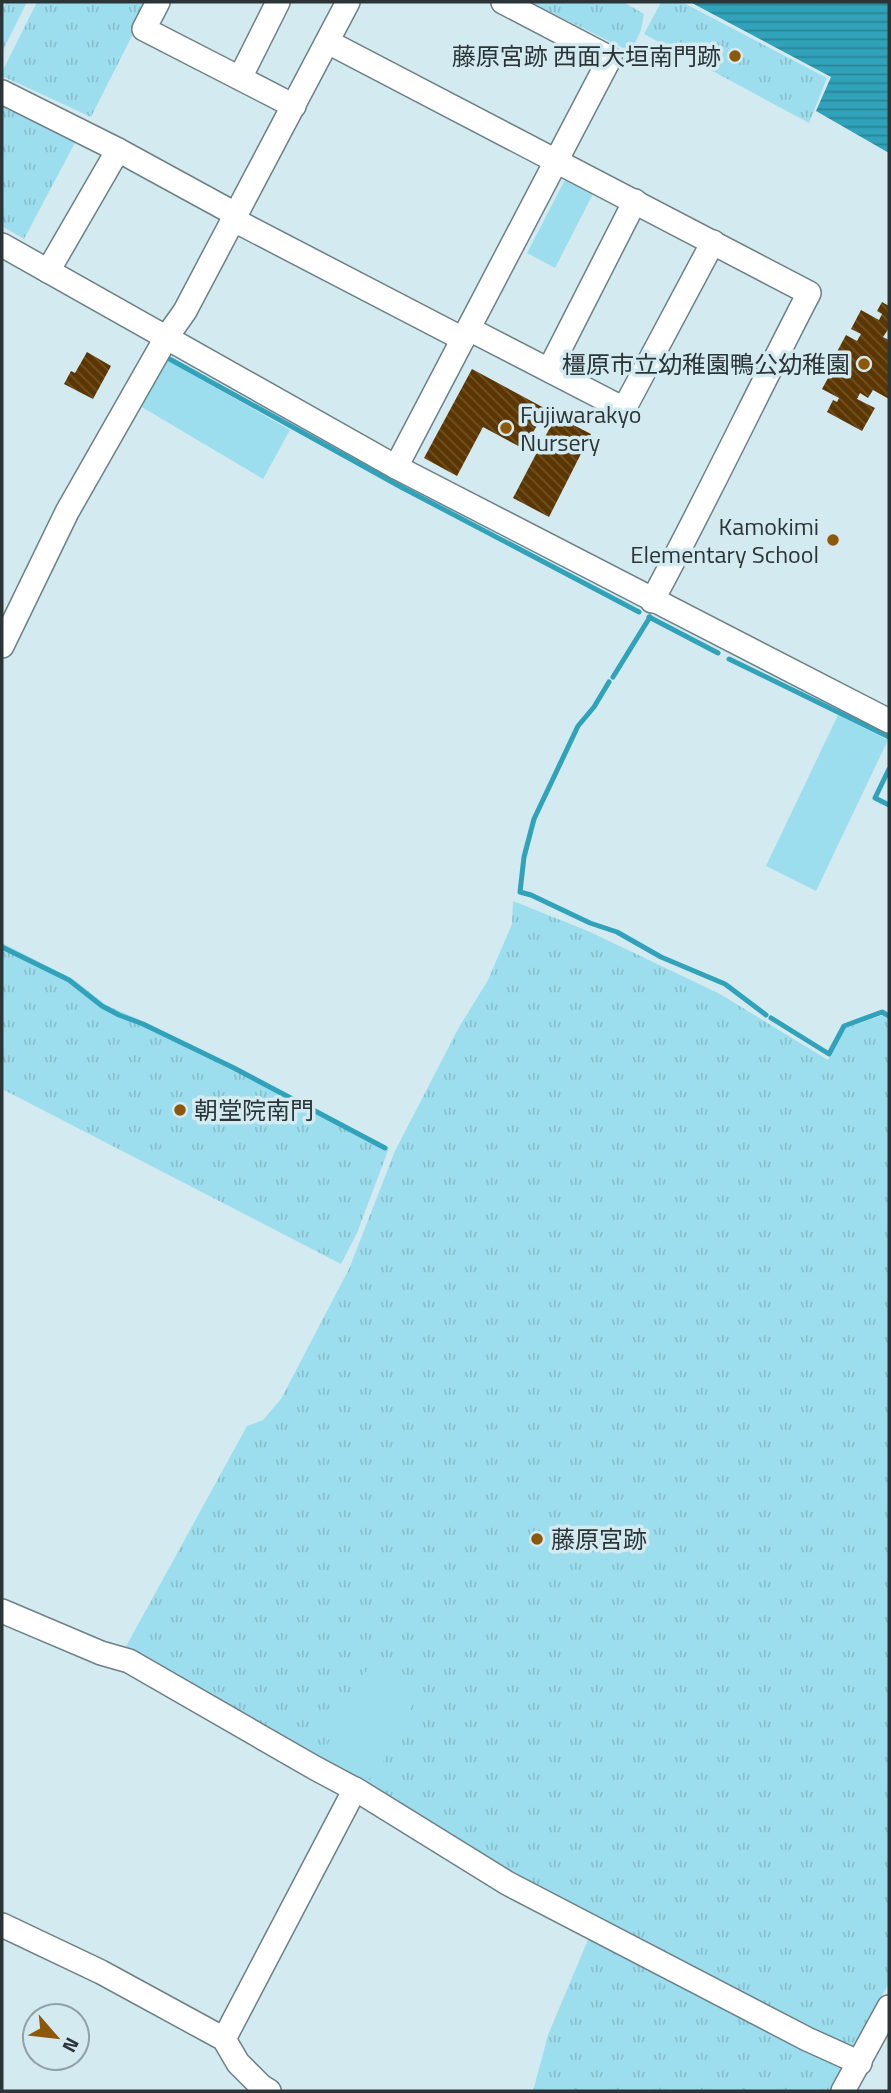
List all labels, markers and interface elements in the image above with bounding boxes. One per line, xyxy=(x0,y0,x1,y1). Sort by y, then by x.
place label: 藤原宮跡 西面大垣南門跡 xyxy=(452,38,721,74)
marker: 藤原宮跡 西面大垣南門跡 xyxy=(727,48,743,64)
place label: 橿原市立幼稚園鴨公幼稚園 xyxy=(562,346,850,382)
marker: 橿原市立幼稚園鴨公幼稚園 xyxy=(856,356,872,372)
place label: Fujiwarakyo Nursery xyxy=(520,396,642,460)
marker: Fujiwarakyo Nursery xyxy=(498,420,514,436)
place label: Kamokimi Elementary School xyxy=(630,508,819,572)
marker: Kamokimi Elementary School xyxy=(825,532,841,548)
place label: 朝堂院南門 xyxy=(194,1092,314,1128)
marker: 朝堂院南門 xyxy=(172,1102,188,1118)
place label: 藤原宮跡 xyxy=(551,1521,647,1557)
marker: 藤原宮跡 xyxy=(529,1531,545,1547)
north arrow xyxy=(21,2002,91,2072)
text: N xyxy=(56,2033,87,2058)

